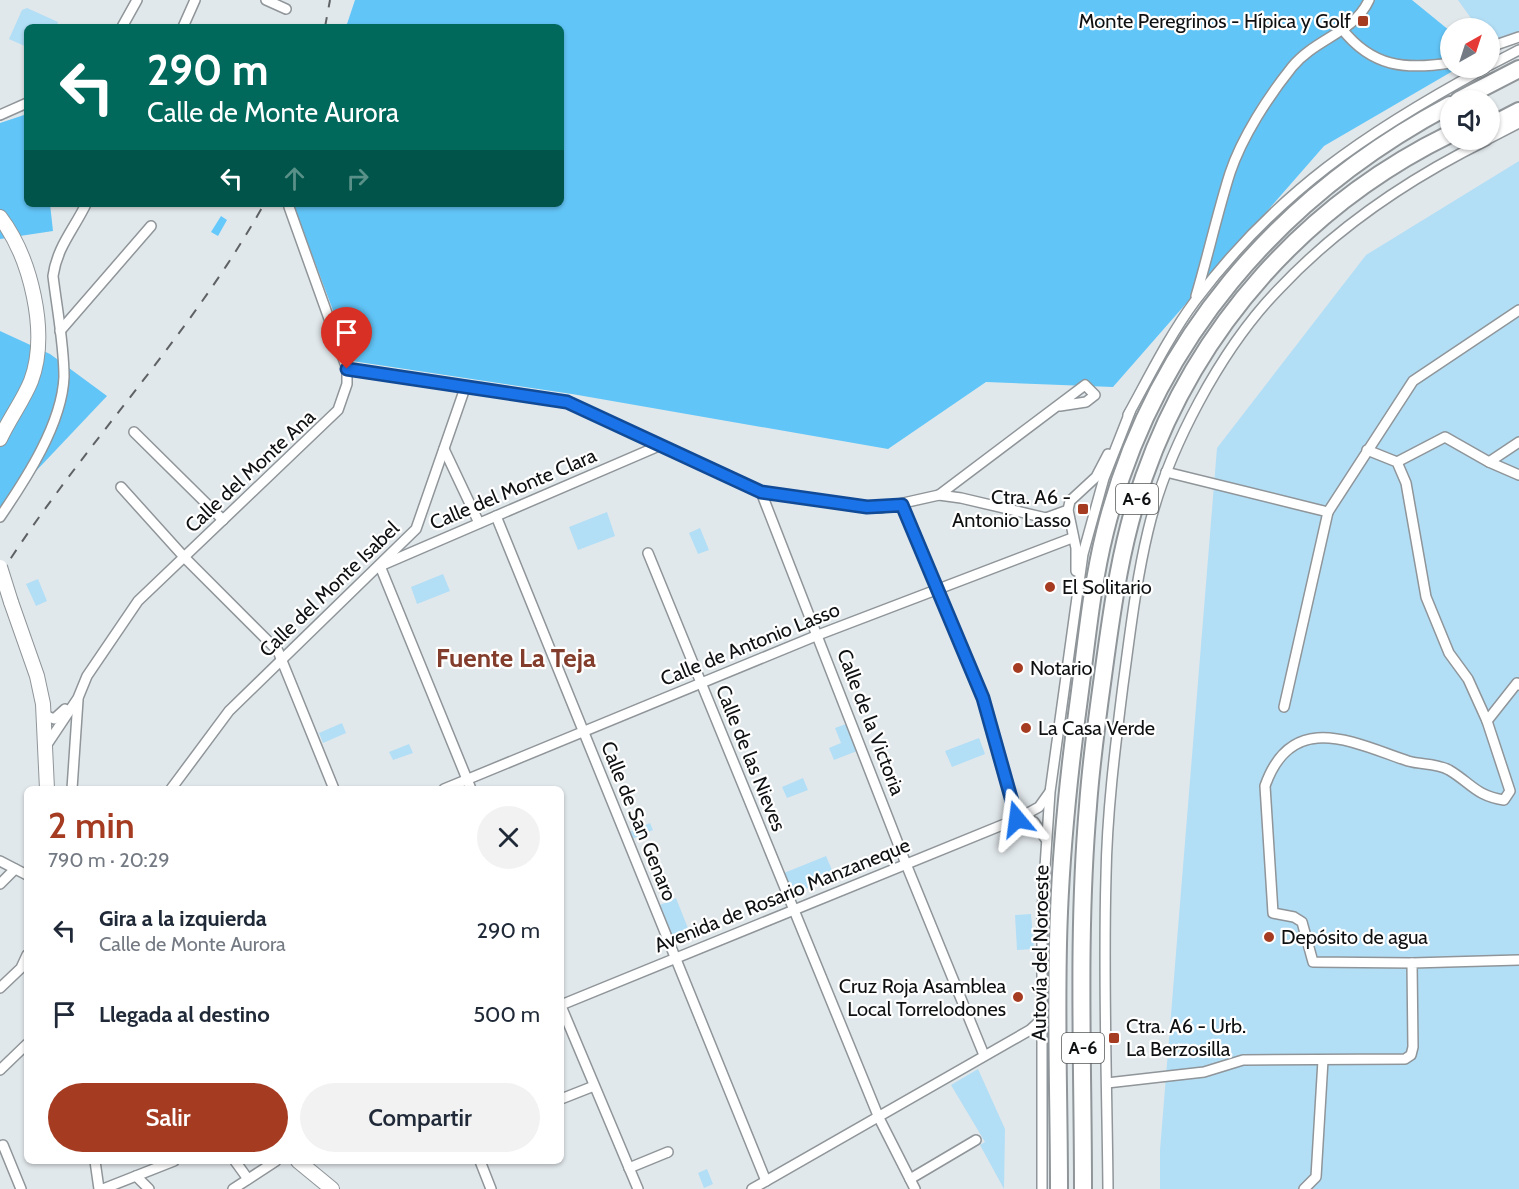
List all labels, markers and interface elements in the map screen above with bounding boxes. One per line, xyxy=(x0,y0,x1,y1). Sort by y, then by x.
place label: Monte Peregrinos - Hípica y Golf xyxy=(1078,9,1351,33)
marker: Monte Peregrinos - Hípica y Golf xyxy=(1356,14,1370,28)
north arrow xyxy=(1440,18,1500,78)
map controls xyxy=(1440,18,1500,150)
text: 290 m xyxy=(147,44,268,96)
icon: left xyxy=(48,48,126,126)
button: sound xyxy=(1440,90,1500,150)
text: Calle de Monte Aurora xyxy=(147,96,399,129)
icon: left xyxy=(215,162,248,195)
icon: ahead xyxy=(278,162,311,195)
icon: right xyxy=(341,162,374,195)
pin xyxy=(321,307,372,369)
icon: arrive xyxy=(330,316,363,349)
street label: Calle del Monte Ana xyxy=(180,404,320,537)
street label: Calle del Monte Clara xyxy=(426,443,600,535)
road number: A-6 xyxy=(1116,484,1158,514)
place label: Ctra. A6 - Antonio Lasso xyxy=(952,485,1071,532)
marker: Ctra. A6 - Antonio Lasso xyxy=(1076,502,1090,516)
street label: Calle del Monte Isabel xyxy=(254,516,404,662)
place label: El Solitario xyxy=(1062,575,1152,599)
marker: El Solitario xyxy=(1043,580,1057,594)
street label: Calle de Antonio Lasso xyxy=(657,597,843,691)
district label: Fuente La Teja xyxy=(436,642,596,674)
street label: Calle de la Victoria xyxy=(832,645,910,799)
place label: Notario xyxy=(1030,656,1093,680)
marker: Notario xyxy=(1011,661,1025,675)
street label: Calle de las Nieves xyxy=(711,681,791,835)
place label: La Casa Verde xyxy=(1038,716,1155,740)
marker: La Casa Verde xyxy=(1019,721,1033,735)
street label: Calle de San Genaro xyxy=(596,738,682,904)
position arrow xyxy=(985,787,1049,851)
text: 2 min xyxy=(48,803,135,847)
button: close xyxy=(477,806,540,869)
street label: Avenida de Rosario Manzaneque xyxy=(651,833,913,957)
text: 790 m · 20:29 xyxy=(48,848,170,872)
street label: Autovía del Noroeste xyxy=(1026,865,1054,1041)
text: Gira a la izquierda xyxy=(99,905,267,932)
icon: left xyxy=(48,914,81,947)
text: 290 m xyxy=(476,917,540,944)
place label: Depósito de agua xyxy=(1281,925,1428,949)
marker: Depósito de agua xyxy=(1262,930,1276,944)
text: Calle de Monte Aurora xyxy=(99,932,286,956)
place label: Cruz Roja Asamblea Local Torrelodones xyxy=(839,974,1006,1021)
marker: Cruz Roja Asamblea Local Torrelodones xyxy=(1011,990,1025,1004)
icon: arrive xyxy=(48,998,81,1031)
text: Llegada al destino xyxy=(99,1001,270,1028)
text: 500 m xyxy=(473,1001,540,1028)
place label: Ctra. A6 - Urb. La Berzosilla xyxy=(1126,1014,1246,1061)
marker: Ctra. A6 - Urb. La Berzosilla xyxy=(1107,1031,1121,1045)
road number: A-6 xyxy=(1062,1033,1104,1063)
button: Salir xyxy=(48,1083,288,1152)
button: Compartir xyxy=(300,1083,540,1152)

